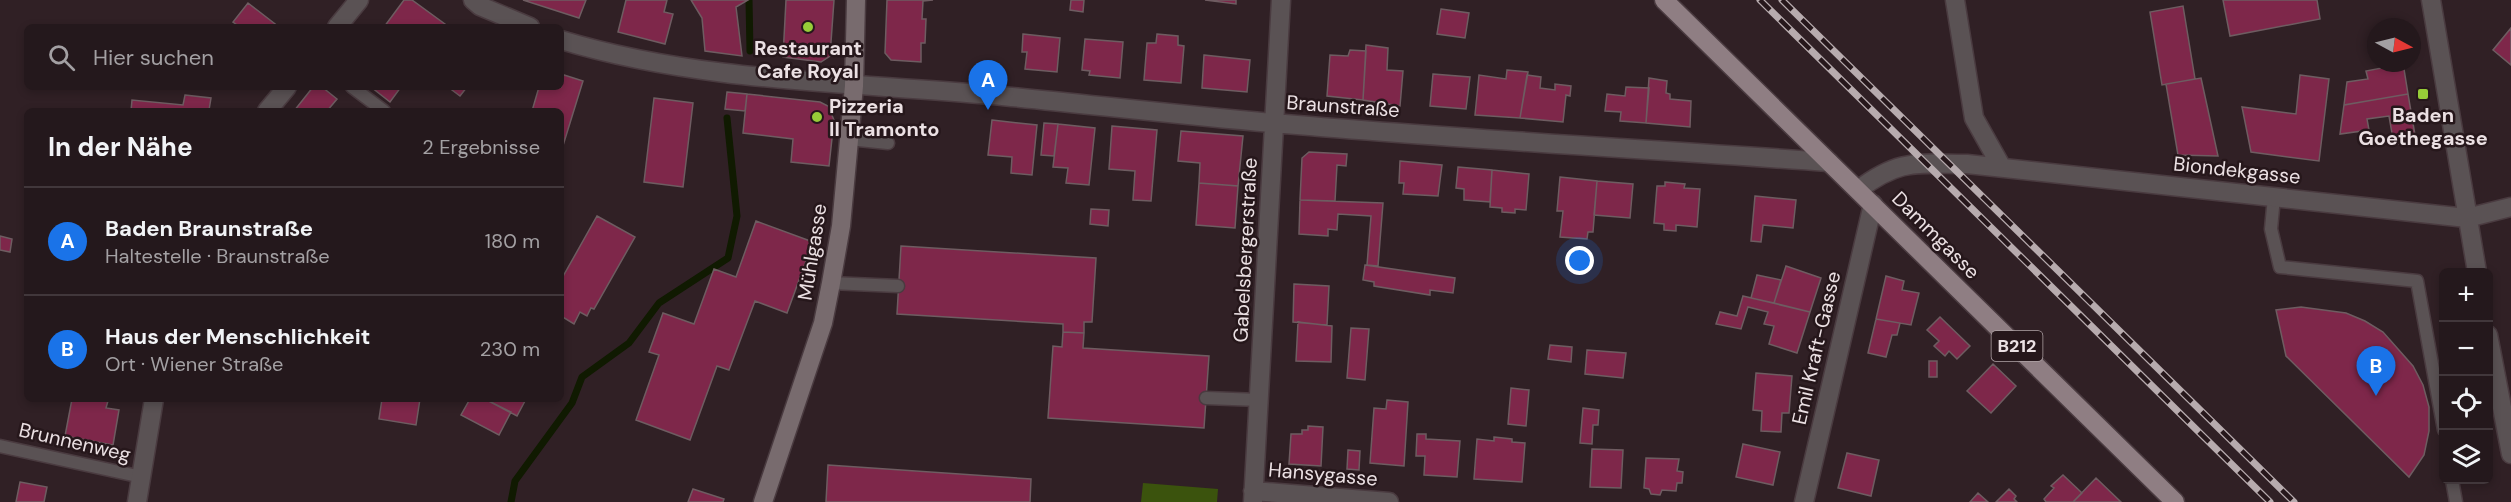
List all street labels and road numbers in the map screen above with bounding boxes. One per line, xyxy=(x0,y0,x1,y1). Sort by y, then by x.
street label: Braunstraße xyxy=(1286,89,1400,123)
street label: Biondekgasse xyxy=(2172,150,2302,190)
street label: Gabelsbergerstraße xyxy=(1227,157,1263,343)
street label: Dammgasse xyxy=(1887,186,1985,284)
street label: Mühlgasse xyxy=(792,202,832,302)
street label: Emil Kraft-Gasse xyxy=(1786,269,1846,427)
road number: B212 xyxy=(1992,331,2042,361)
street label: Brunnenweg xyxy=(17,417,133,467)
street label: Hansygasse xyxy=(1267,456,1379,492)

